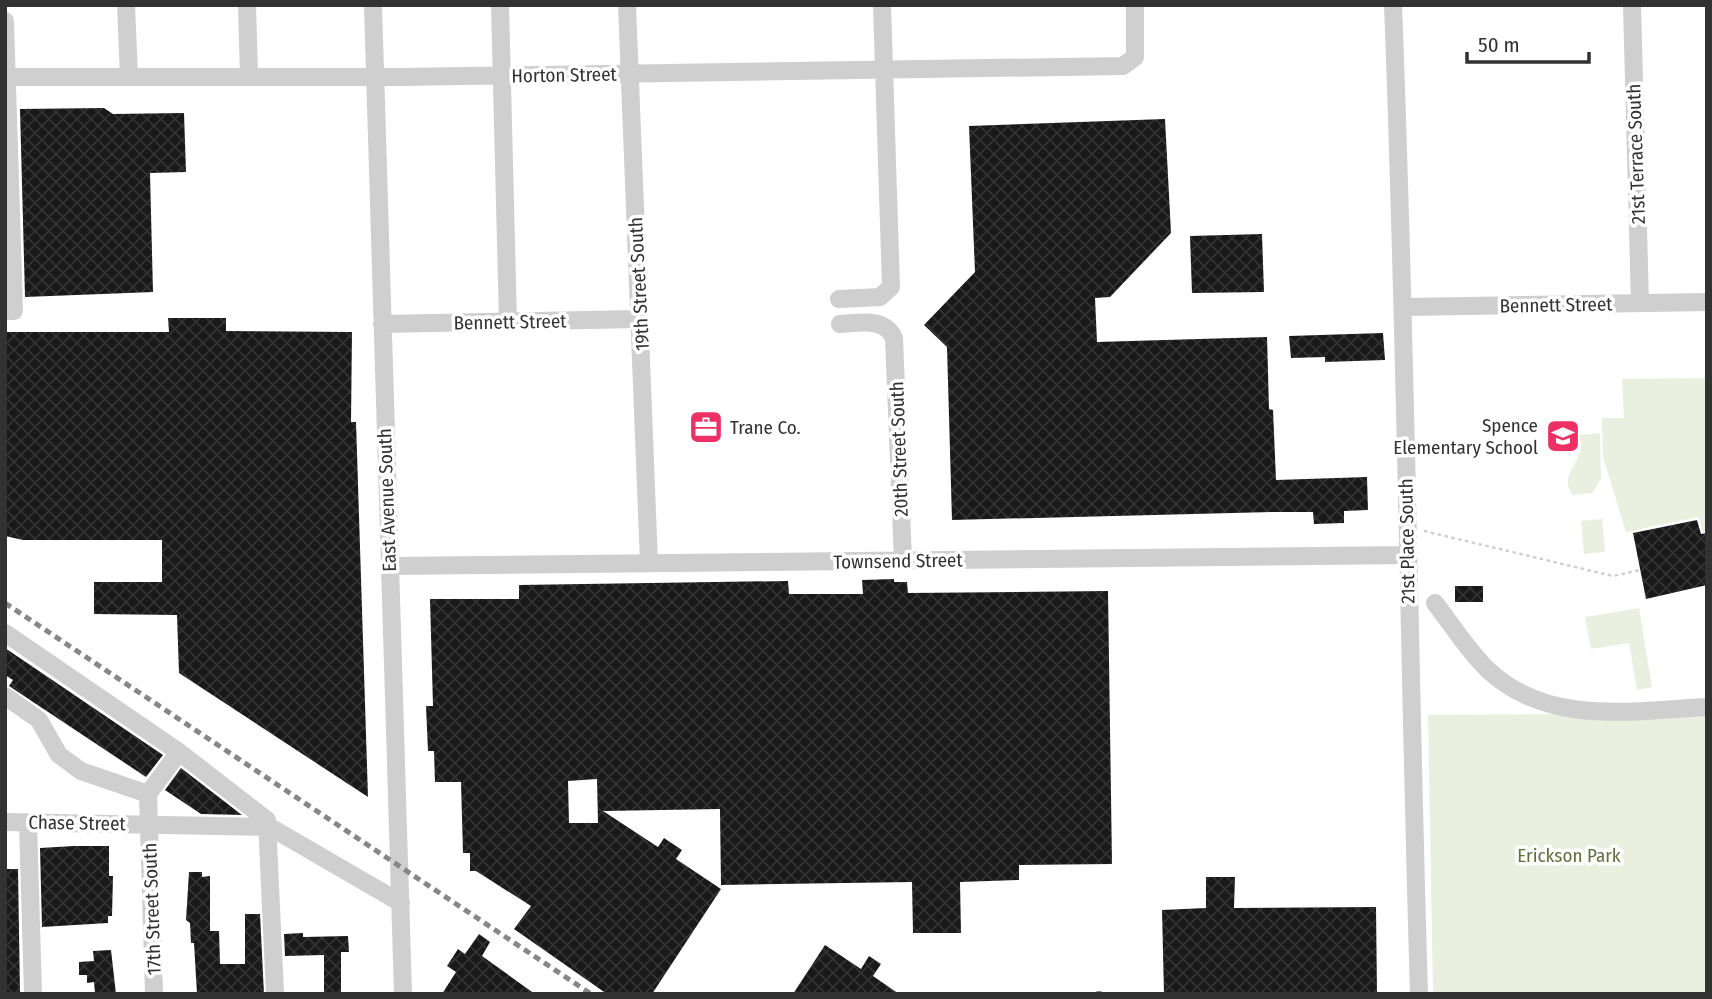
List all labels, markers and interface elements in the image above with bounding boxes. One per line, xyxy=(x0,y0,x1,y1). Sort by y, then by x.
scale bar xyxy=(1467,21,1590,65)
text: 50 m xyxy=(1478,32,1520,58)
street label: Horton Street xyxy=(511,63,618,87)
street label: 21st Terrace South xyxy=(1622,83,1650,225)
street label: 19th Street South xyxy=(624,216,654,352)
street label: Bennett Street xyxy=(1499,293,1613,317)
street label: Bennett Street xyxy=(453,310,567,334)
street label: 20th Street South xyxy=(885,381,913,517)
office icon: Trane Co. xyxy=(687,408,725,446)
place label: Spence Elementary School xyxy=(1393,414,1538,459)
place label: Trane Co. xyxy=(730,416,801,439)
school or university icon: Spence Elementary School xyxy=(1544,417,1582,455)
street label: East Avenue South xyxy=(373,428,401,572)
street label: 21st Place South xyxy=(1394,478,1420,604)
street label: Townsend Street xyxy=(833,548,964,574)
street label: Chase Street xyxy=(28,811,127,835)
street label: 17th Street South xyxy=(138,842,166,976)
park label: Erickson Park xyxy=(1517,844,1621,867)

